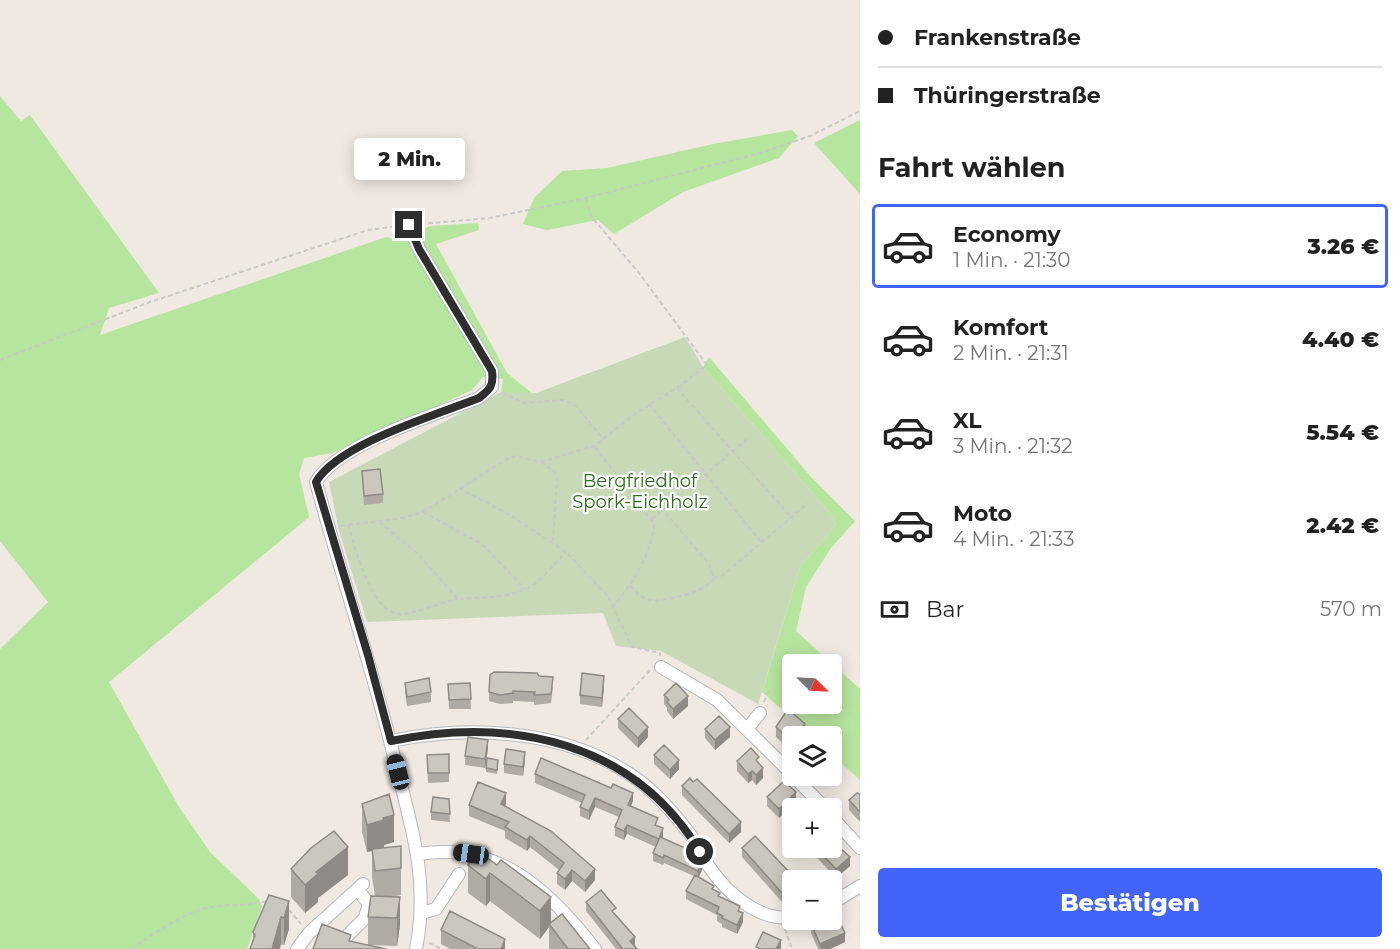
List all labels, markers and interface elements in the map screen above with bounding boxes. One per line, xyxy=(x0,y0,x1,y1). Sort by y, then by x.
text: Frankenstraße xyxy=(914,24,1081,51)
text: Thüringerstraße xyxy=(914,82,1101,109)
callout: 2 Min. xyxy=(354,138,464,180)
text: 2 Min. xyxy=(378,147,441,171)
text: Fahrt wählen xyxy=(878,151,1065,184)
route end xyxy=(395,211,422,238)
icon: car xyxy=(881,219,935,273)
text: Economy xyxy=(953,221,1061,248)
text: 3.26 € xyxy=(1307,233,1379,260)
text: 1 Min. · 21:30 xyxy=(953,248,1071,272)
icon: car xyxy=(881,312,935,366)
text: Komfort xyxy=(953,314,1048,341)
text: 4.40 € xyxy=(1302,326,1379,353)
text: 2 Min. · 21:31 xyxy=(953,341,1069,365)
icon: car xyxy=(881,405,935,459)
text: XL xyxy=(953,407,982,434)
text: 5.54 € xyxy=(1306,419,1379,446)
text: 3 Min. · 21:32 xyxy=(953,434,1073,458)
park label: Bergfriedhof Spork-Eichholz xyxy=(572,470,708,513)
icon: car xyxy=(881,498,935,552)
text: Moto xyxy=(953,500,1012,527)
text: 2.42 € xyxy=(1306,512,1379,539)
text: 4 Min. · 21:33 xyxy=(953,527,1075,551)
icon: cash xyxy=(878,593,911,626)
text: Bar xyxy=(926,596,964,623)
text: 570 m xyxy=(1320,597,1382,621)
north arrow xyxy=(782,654,842,714)
map controls xyxy=(782,654,842,930)
button: layers xyxy=(782,726,842,786)
car xyxy=(385,752,411,792)
button: + xyxy=(782,798,842,858)
route start xyxy=(686,838,713,865)
car xyxy=(452,843,490,865)
button: Bestätigen xyxy=(878,868,1382,937)
button: − xyxy=(782,870,842,930)

